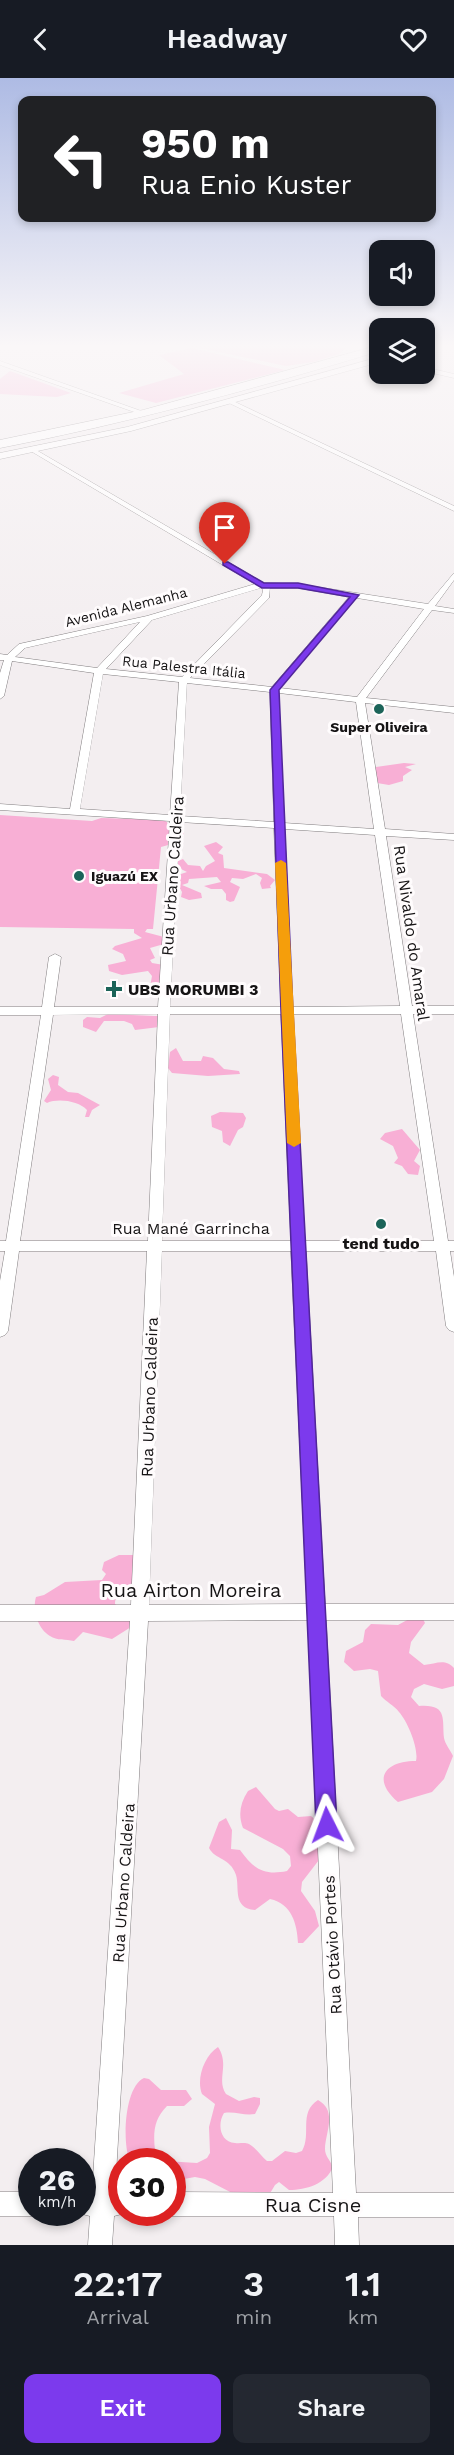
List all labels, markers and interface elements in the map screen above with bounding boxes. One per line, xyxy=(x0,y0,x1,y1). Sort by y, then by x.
icon: back xyxy=(24,23,57,56)
text: Headway xyxy=(167,23,287,55)
icon: heart xyxy=(397,23,430,56)
text: 950 m xyxy=(141,119,270,168)
icon: left xyxy=(42,120,120,198)
text: Rua Enio Kuster xyxy=(141,169,352,201)
map controls xyxy=(369,240,435,384)
button: sound xyxy=(369,240,435,306)
button: layers xyxy=(369,318,435,384)
pin xyxy=(199,502,250,564)
icon: arrive xyxy=(208,511,241,544)
street label: Avenida Alemanha xyxy=(63,584,189,630)
street label: Rua Palestra Itália xyxy=(122,653,247,681)
marker: Super Oliveira xyxy=(372,702,386,716)
place label: Super Oliveira xyxy=(330,719,429,735)
street label: Rua Urbano Caldeira xyxy=(157,796,188,957)
street label: Rua Nivaldo do Amaral xyxy=(390,844,433,1022)
place label: Iguazú EX xyxy=(91,868,159,884)
marker: Iguazú EX xyxy=(72,869,86,883)
marker: UBS MORUMBI 3 xyxy=(105,980,123,998)
place label: UBS MORUMBI 3 xyxy=(128,980,259,999)
marker: tend tudo xyxy=(374,1217,388,1231)
street label: Rua Mané Garrincha xyxy=(112,1219,270,1238)
place label: tend tudo xyxy=(342,1234,420,1253)
street label: Rua Urbano Caldeira xyxy=(137,1317,162,1477)
street label: Rua Airton Moreira xyxy=(101,1578,281,1602)
position arrow xyxy=(295,1793,359,1857)
street label: Rua Urbano Caldeira xyxy=(108,1803,139,1964)
street label: Rua Otávio Portes xyxy=(319,1875,346,2015)
speed limit sign: 30 xyxy=(108,2148,186,2226)
text: 26 xyxy=(39,2162,75,2197)
text: km/h xyxy=(38,2193,76,2211)
street label: Rua Cisne xyxy=(265,2193,361,2217)
text: 22:17 xyxy=(73,2263,162,2305)
text: 3 xyxy=(243,2263,264,2305)
text: 1.1 xyxy=(345,2263,381,2305)
text: Arrival xyxy=(86,2305,149,2329)
text: min xyxy=(235,2305,272,2329)
text: km xyxy=(348,2305,378,2329)
button: Exit xyxy=(24,2374,221,2443)
button: Share xyxy=(233,2374,430,2443)

